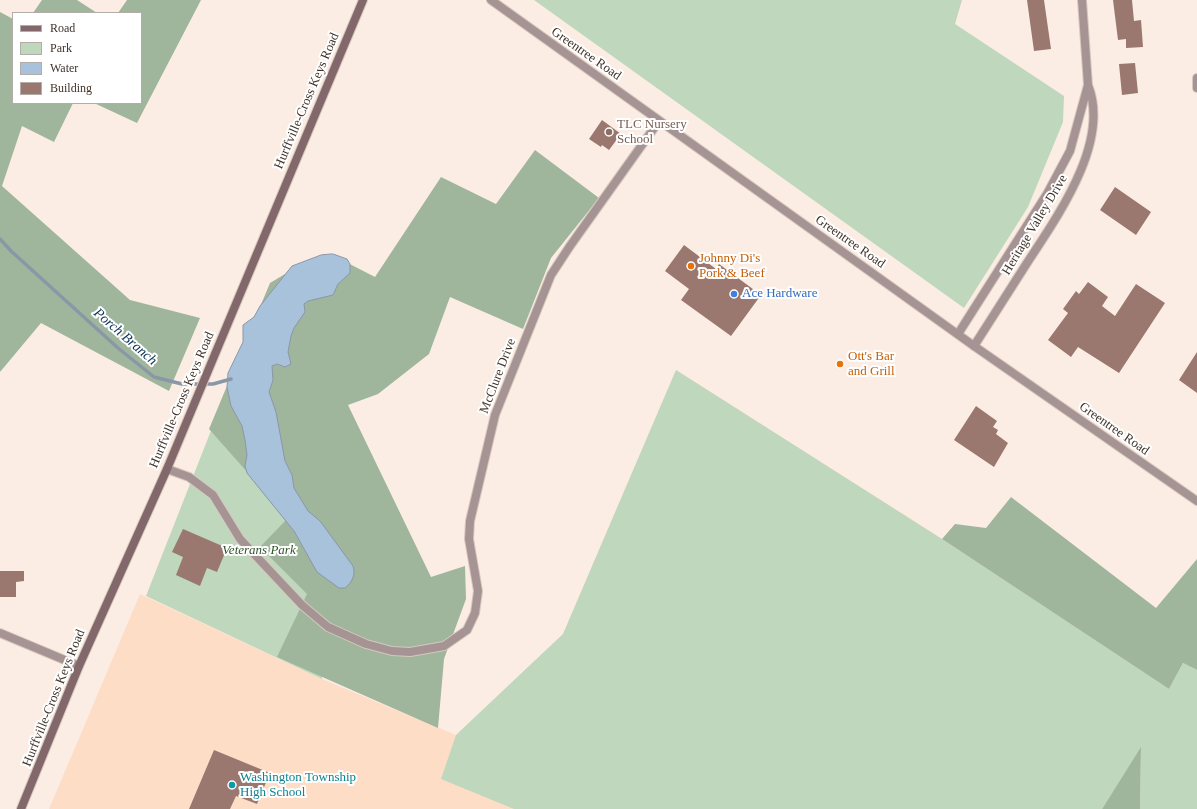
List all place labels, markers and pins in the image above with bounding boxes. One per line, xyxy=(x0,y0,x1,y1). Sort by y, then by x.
place label: TLC Nursery School xyxy=(617,117,687,148)
marker: TLC Nursery School xyxy=(604,127,614,137)
place label: Johnny Di's Pork & Beef xyxy=(699,251,765,282)
marker: Johnny Di's Pork & Beef xyxy=(686,261,696,271)
place label: Ace Hardware xyxy=(742,286,817,302)
marker: Ace Hardware xyxy=(729,289,739,299)
place label: Ott's Bar and Grill xyxy=(848,349,895,380)
marker: Ott's Bar and Grill xyxy=(835,359,845,369)
place label: Washington Township High School xyxy=(240,770,356,801)
marker: Washington Township High School xyxy=(227,780,237,790)

